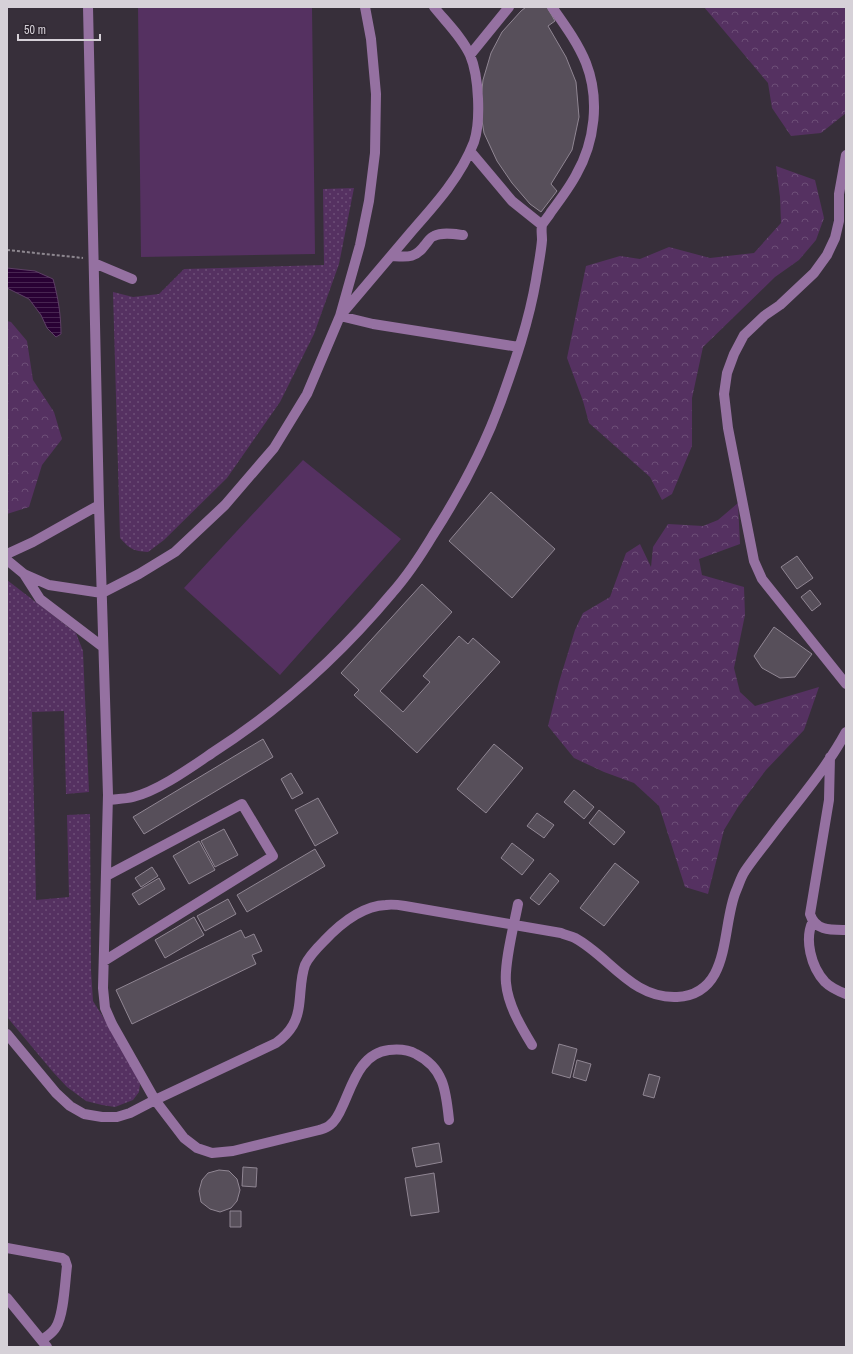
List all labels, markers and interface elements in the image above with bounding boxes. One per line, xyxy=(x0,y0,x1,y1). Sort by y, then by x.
scale bar xyxy=(18,16,100,42)
text: 50 m xyxy=(24,22,46,38)

